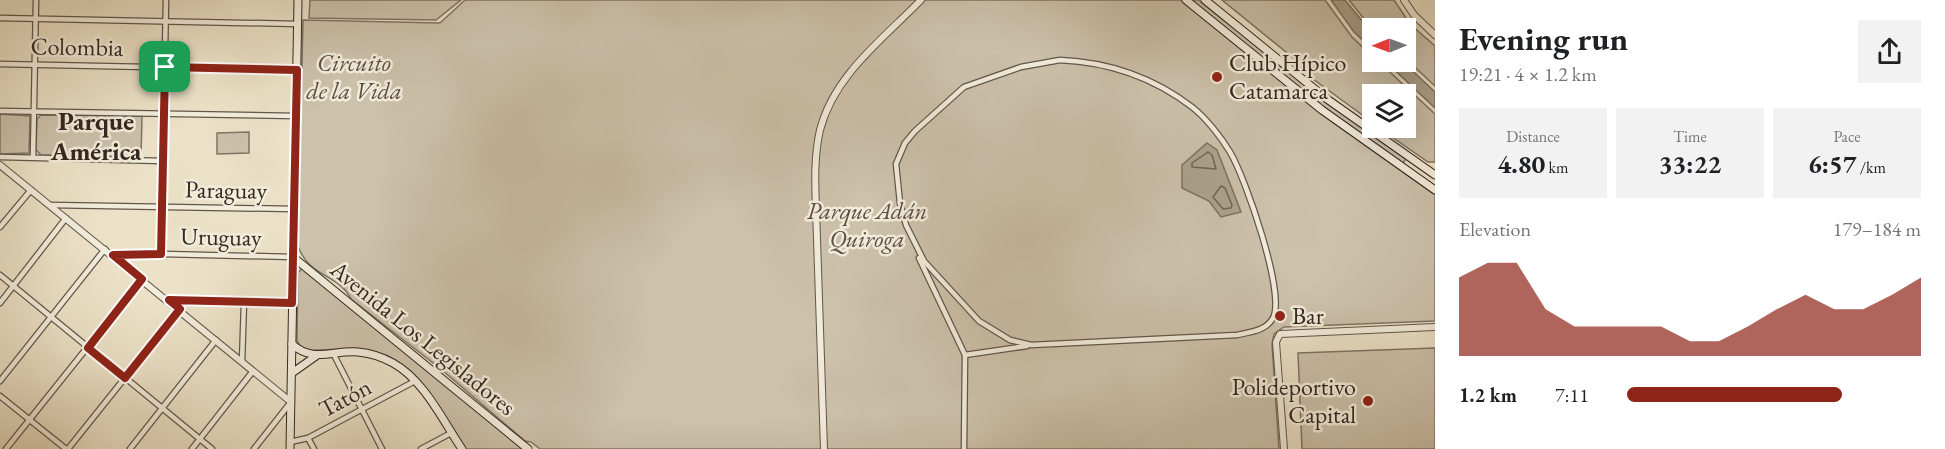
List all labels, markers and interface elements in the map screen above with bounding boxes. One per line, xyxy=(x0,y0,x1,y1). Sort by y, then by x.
text: Evening run xyxy=(1459,17,1628,60)
north arrow xyxy=(1362,18,1416,72)
map controls xyxy=(1362,18,1416,138)
button: share xyxy=(1858,20,1921,83)
street label: Colombia xyxy=(30,30,124,63)
pin xyxy=(139,41,190,92)
park label: Circuito de la Vida xyxy=(306,47,402,106)
place label: Club Hípico Catamarca xyxy=(1229,47,1347,106)
icon: arrive xyxy=(148,50,181,83)
text: 19:21 · 4 × 1.2 km xyxy=(1459,61,1597,87)
marker: Club Hípico Catamarca xyxy=(1210,70,1224,84)
button: layers xyxy=(1362,84,1416,138)
district label: Parque América xyxy=(50,104,142,168)
text: Distance xyxy=(1506,126,1560,147)
text: Time xyxy=(1673,126,1707,147)
text: Pace xyxy=(1834,126,1860,147)
text: 4.80 xyxy=(1498,147,1545,181)
text: 33:22 xyxy=(1659,147,1721,181)
text: 6:57 xyxy=(1808,147,1857,181)
text: km xyxy=(1545,157,1568,178)
text: /km xyxy=(1857,157,1886,178)
street label: Paraguay xyxy=(185,173,268,206)
park label: Parque Adán Quiroga xyxy=(807,195,927,254)
text: Elevation xyxy=(1459,216,1531,242)
text: 179–184 m xyxy=(1833,216,1921,242)
street label: Uruguay xyxy=(180,220,262,253)
street label: Avenida Los Legisladores xyxy=(324,253,522,422)
place label: Bar xyxy=(1292,300,1324,331)
marker: Bar xyxy=(1273,309,1287,323)
street label: Tatón xyxy=(313,371,377,424)
place label: Polideportivo Capital xyxy=(1232,371,1356,430)
text: 1.2 km xyxy=(1459,382,1517,408)
text: 7:11 xyxy=(1555,382,1589,408)
marker: Polideportivo Capital xyxy=(1361,394,1375,408)

